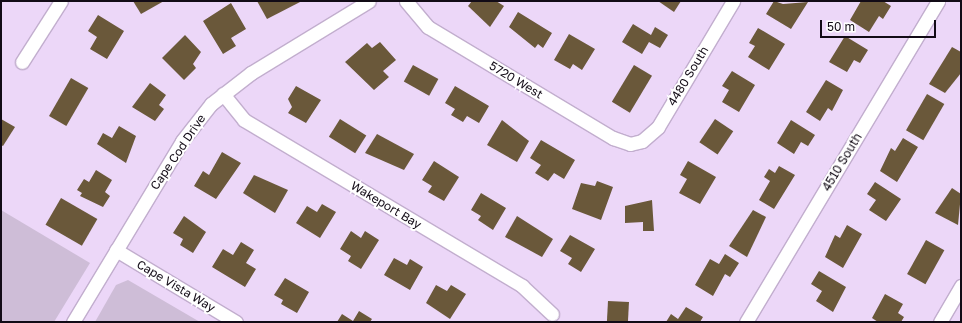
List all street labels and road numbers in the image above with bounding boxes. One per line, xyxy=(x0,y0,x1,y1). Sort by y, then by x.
street label: 4480 South xyxy=(665,44,711,108)
street label: 5720 West xyxy=(487,58,545,102)
street label: Cape Cod Drive xyxy=(147,112,209,192)
street label: 4510 South xyxy=(819,130,865,194)
street label: Wakeport Bay xyxy=(348,178,424,232)
street label: Cape Vista Way xyxy=(134,257,218,315)

